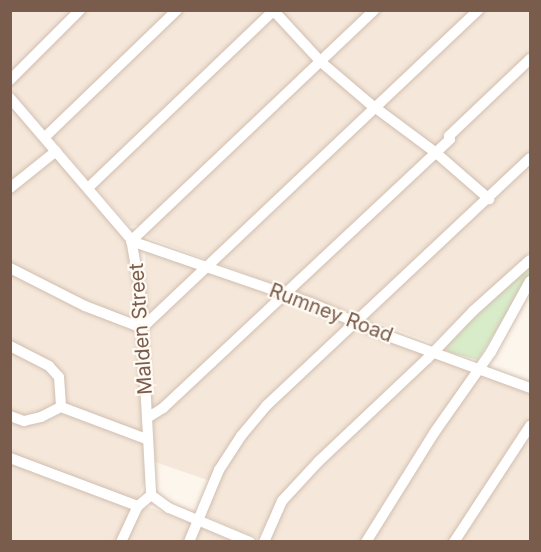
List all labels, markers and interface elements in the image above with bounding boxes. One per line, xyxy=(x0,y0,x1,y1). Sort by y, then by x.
street label: Malden Street xyxy=(124,262,158,396)
street label: Rumney Road xyxy=(266,278,396,348)

